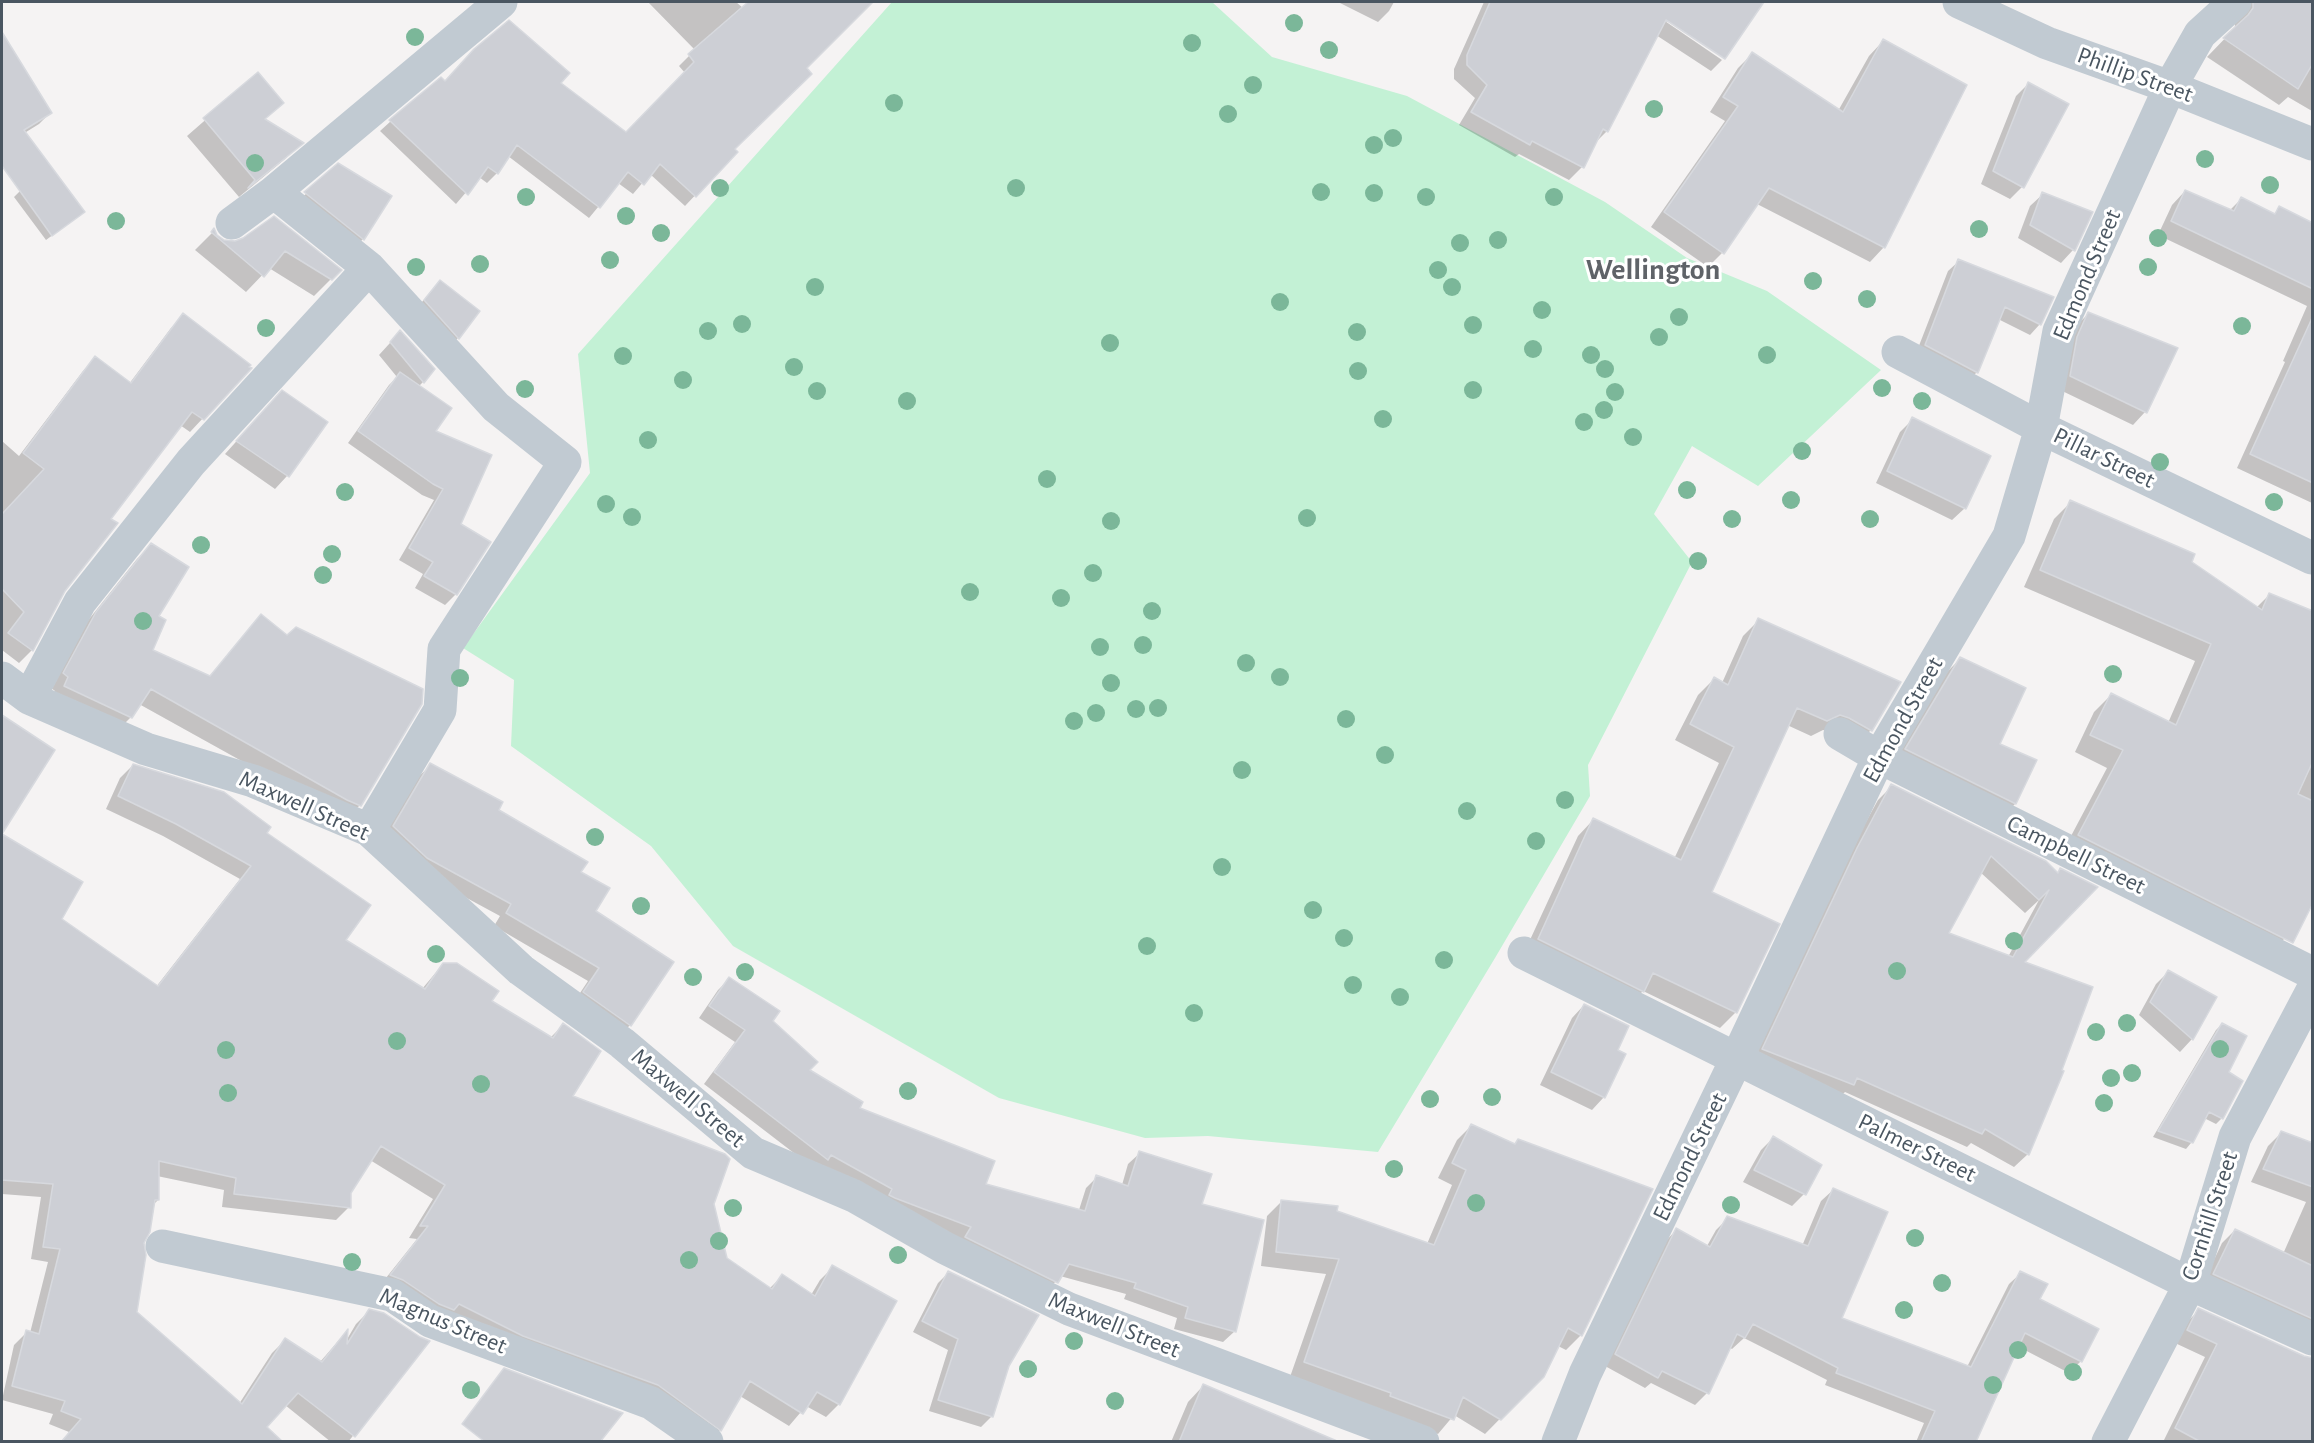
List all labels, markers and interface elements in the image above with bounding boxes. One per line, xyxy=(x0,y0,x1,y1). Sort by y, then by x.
street label: Phillip Street xyxy=(2073,41,2197,109)
street label: Edmond Street xyxy=(2047,205,2127,345)
district label: Wellington xyxy=(1586,252,1720,288)
street label: Pillar Street xyxy=(2049,421,2159,495)
street label: Edmond Street xyxy=(1857,652,1949,788)
street label: Maxwell Street xyxy=(234,764,374,848)
street label: Campbell Street xyxy=(2002,809,2150,901)
street label: Maxwell Street xyxy=(625,1042,751,1154)
street label: Edmond Street xyxy=(1647,1088,1733,1226)
street label: Palmer Street xyxy=(1853,1107,1981,1189)
street label: Cornhill Street xyxy=(2176,1148,2244,1284)
street label: Magnus Street xyxy=(375,1281,511,1361)
street label: Maxwell Street xyxy=(1044,1286,1184,1364)

